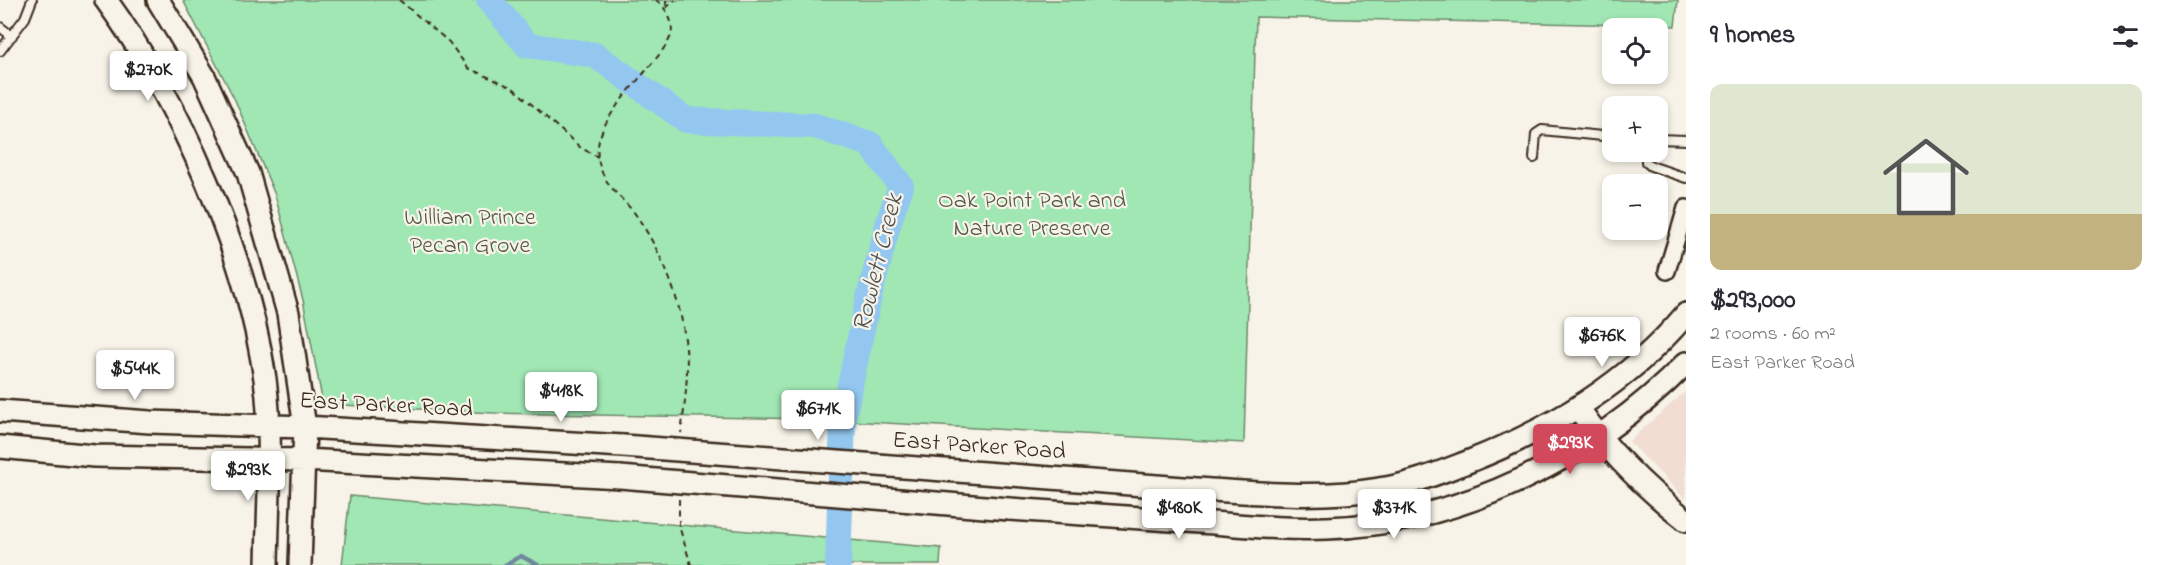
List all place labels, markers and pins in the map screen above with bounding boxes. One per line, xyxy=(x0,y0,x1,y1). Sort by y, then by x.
pin: $270K xyxy=(106,51,190,102)
pin: $676K xyxy=(1560,317,1644,368)
pin: $544K xyxy=(93,350,177,401)
pin: $418K xyxy=(519,372,603,423)
pin: $671K xyxy=(776,390,860,441)
pin: $293K xyxy=(1528,424,1612,475)
pin: $293K xyxy=(206,451,290,502)
pin: $480K xyxy=(1137,489,1221,540)
pin: $371K xyxy=(1352,489,1436,540)

